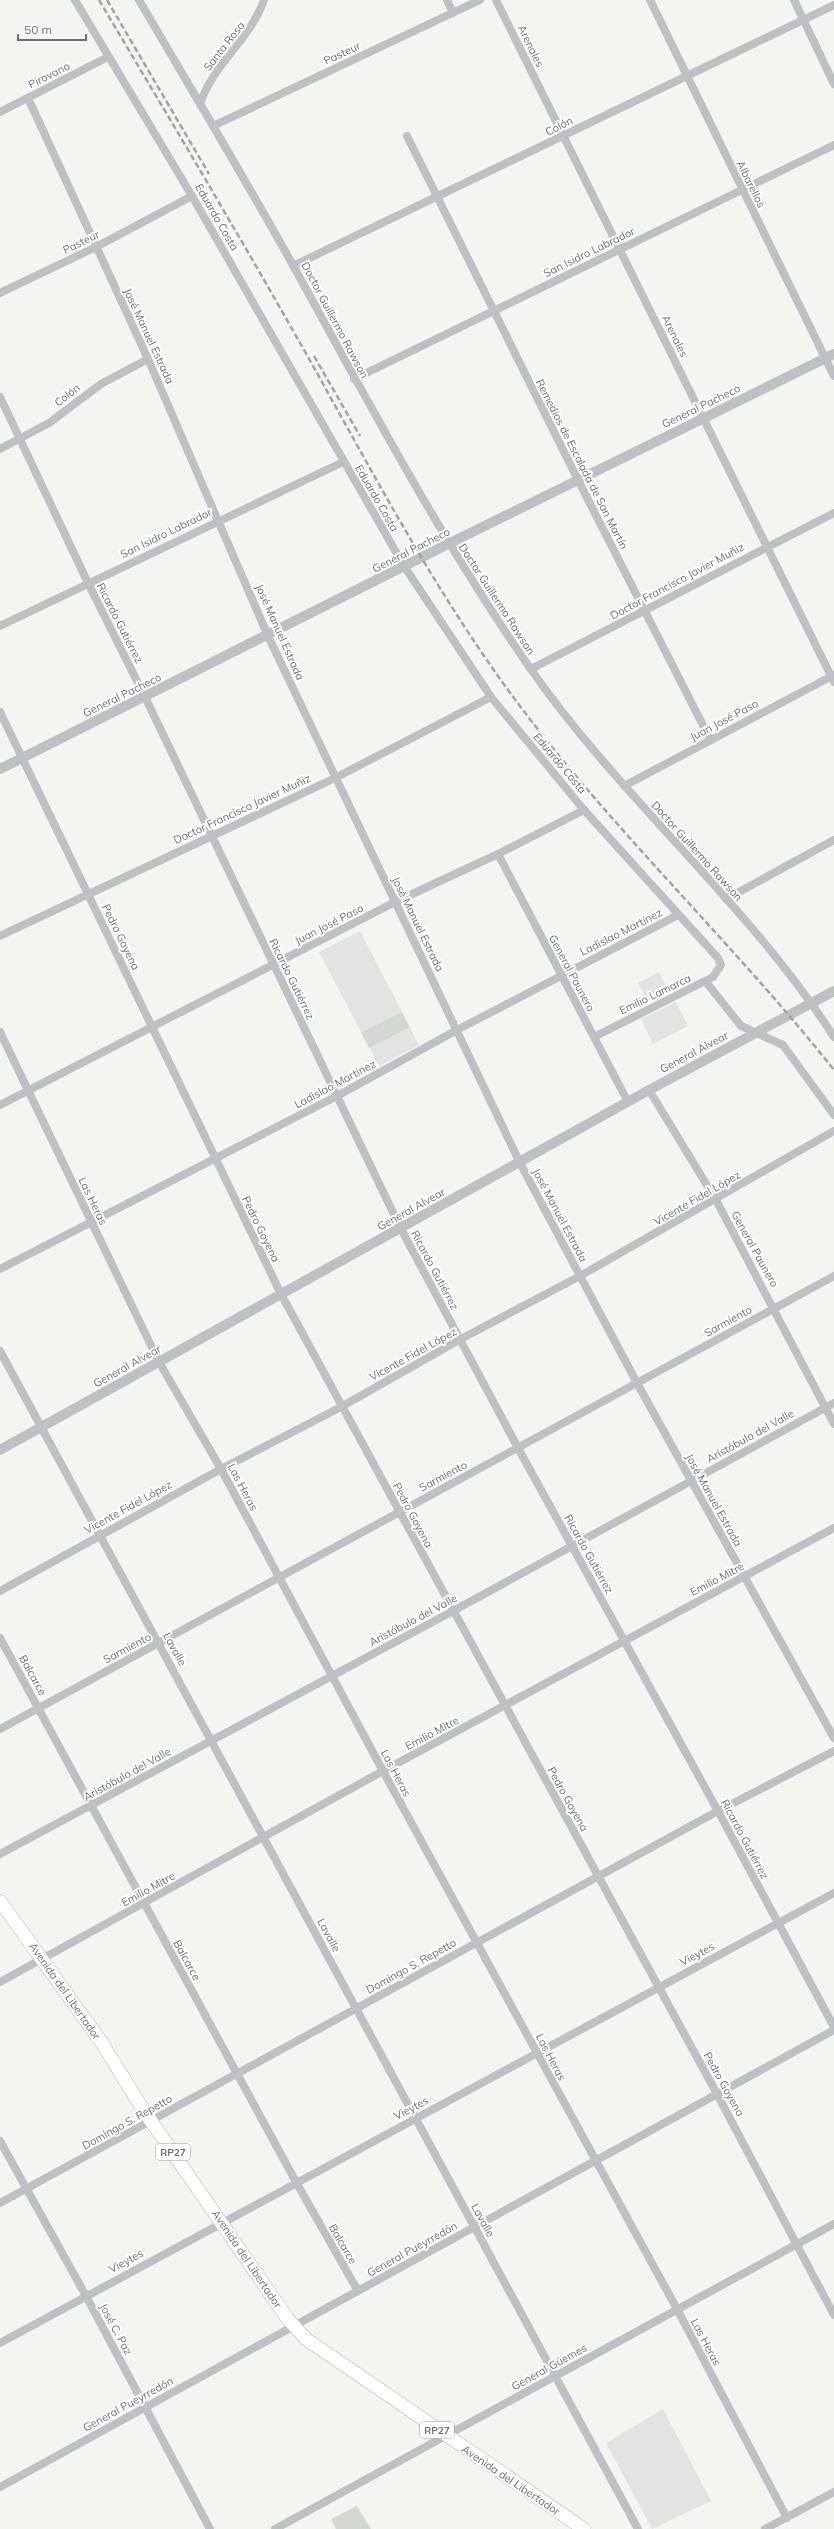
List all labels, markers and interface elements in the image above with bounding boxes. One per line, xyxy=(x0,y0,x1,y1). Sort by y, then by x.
scale bar xyxy=(18,16,86,42)
street label: Santa Rosa xyxy=(200,18,248,74)
text: 50 m xyxy=(24,22,52,37)
street label: Arenales xyxy=(515,23,547,69)
street label: Pasteur xyxy=(321,38,363,68)
street label: Pirovano xyxy=(26,59,72,91)
street label: Colón xyxy=(543,113,575,139)
street label: Albarellos xyxy=(734,158,768,210)
street label: Eduardo Costa xyxy=(192,181,242,253)
street label: San Isidro Labrador xyxy=(541,224,637,280)
street label: Pasteur xyxy=(60,227,102,257)
street label: Doctor Guillermo Rawson xyxy=(298,259,372,381)
street label: José Manuel Estrada xyxy=(121,286,177,386)
street label: Arenales xyxy=(659,313,691,359)
street label: Remedios de Escalada de San Martín xyxy=(533,377,631,551)
street label: Colón xyxy=(51,381,83,409)
street label: General Pacheco xyxy=(660,381,742,431)
street label: Eduardo Costa xyxy=(352,462,402,534)
street label: San Isidro Labrador xyxy=(118,505,214,561)
street label: General Pacheco xyxy=(370,524,452,576)
street label: Doctor Francisco Javier Muñiz xyxy=(607,539,747,622)
street label: Doctor Guillermo Rawson xyxy=(456,541,538,657)
street label: Ricardo Gutiérrez xyxy=(94,580,146,666)
street label: José Manuel Estrada xyxy=(252,582,308,682)
street label: General Pacheco xyxy=(81,670,163,720)
street label: Juan José Paso xyxy=(687,696,761,744)
street label: Eduardo Costa xyxy=(531,730,589,796)
street label: Doctor Francisco Javier Muñiz xyxy=(171,771,313,847)
street label: Doctor Guillermo Rawson xyxy=(648,798,746,904)
street label: José Manuel Estrada xyxy=(389,874,447,974)
street label: Juan José Paso xyxy=(292,901,366,947)
street label: Pedro Goyena xyxy=(99,902,143,972)
street label: Ladislao Martínez xyxy=(577,905,665,959)
street label: General Paunero xyxy=(546,932,598,1014)
street label: Ricardo Gutiérrez xyxy=(266,936,318,1022)
street label: Emilio Lamarca xyxy=(617,971,693,1017)
street label: General Alvear xyxy=(657,1028,731,1076)
street label: Ladislao Martínez xyxy=(292,1056,379,1111)
street label: José Manuel Estrada xyxy=(529,1166,591,1264)
street label: Vicente Fidel López xyxy=(651,1167,743,1229)
street label: Las Heras xyxy=(75,1175,111,1227)
street label: General Alvear xyxy=(375,1185,447,1233)
street label: Pedro Goyena xyxy=(239,1194,283,1264)
street label: General Paunero xyxy=(728,1208,782,1290)
street label: Ricardo Gutiérrez xyxy=(408,1228,462,1313)
street label: Sarmiento xyxy=(702,1302,754,1340)
street label: Vicente Fidel López xyxy=(367,1324,460,1384)
street label: General Alvear xyxy=(91,1342,163,1390)
street label: Aristóbulo del Valle xyxy=(704,1406,796,1466)
street label: José Manuel Estrada xyxy=(683,1451,745,1549)
street label: Sarmiento xyxy=(417,1458,469,1494)
street label: Las Heras xyxy=(225,1461,261,1513)
street label: Vicente Fidel López xyxy=(82,1477,175,1537)
street label: Pedro Goyena xyxy=(390,1480,436,1550)
street label: Ricardo Gutiérrez xyxy=(561,1512,617,1596)
street label: Emilio Mitre xyxy=(688,1559,746,1599)
street label: Aristóbulo del Valle xyxy=(367,1591,459,1649)
street label: Sarmiento xyxy=(101,1630,153,1666)
street label: Lavalle xyxy=(160,1630,190,1668)
street label: Balcarce xyxy=(16,1652,50,1698)
street label: Emilio Mitre xyxy=(403,1713,461,1753)
street label: Aristóbulo del Valle xyxy=(81,1744,173,1804)
street label: Las Heras xyxy=(378,1747,414,1799)
street label: Pedro Goyena xyxy=(545,1764,591,1834)
street label: Ricardo Gutiérrez xyxy=(718,1797,772,1882)
street label: Emilio Mitre xyxy=(119,1869,177,1909)
street label: Lavalle xyxy=(314,1916,344,1954)
street label: Domingo S. Repetto xyxy=(363,1935,459,1997)
street label: Balcarce xyxy=(170,1937,204,1983)
street label: Vieytes xyxy=(677,1939,717,1969)
street label: Avenida del Libertador xyxy=(26,1940,104,2042)
street label: Las Heras xyxy=(533,2031,569,2083)
street label: Pedro Goyena xyxy=(701,2049,747,2119)
street label: Domingo S. Repetto xyxy=(79,2091,175,2153)
street label: Vieytes xyxy=(391,2093,431,2123)
road number: RP27 xyxy=(156,2144,190,2160)
street label: Lavalle xyxy=(468,2201,498,2239)
street label: Avenida del Libertador xyxy=(209,2207,285,2311)
street label: General Pueyrredón xyxy=(364,2218,460,2280)
street label: Balcarce xyxy=(326,2221,360,2267)
street label: Vieytes xyxy=(106,2246,146,2276)
street label: José C. Paz xyxy=(97,2301,136,2357)
street label: Las Heras xyxy=(688,2316,724,2368)
street label: General Güemes xyxy=(509,2341,589,2393)
street label: General Pueyrredón xyxy=(80,2373,176,2435)
road number: RP27 xyxy=(420,2422,454,2438)
street label: Avenida del Libertador xyxy=(459,2442,563,2518)

